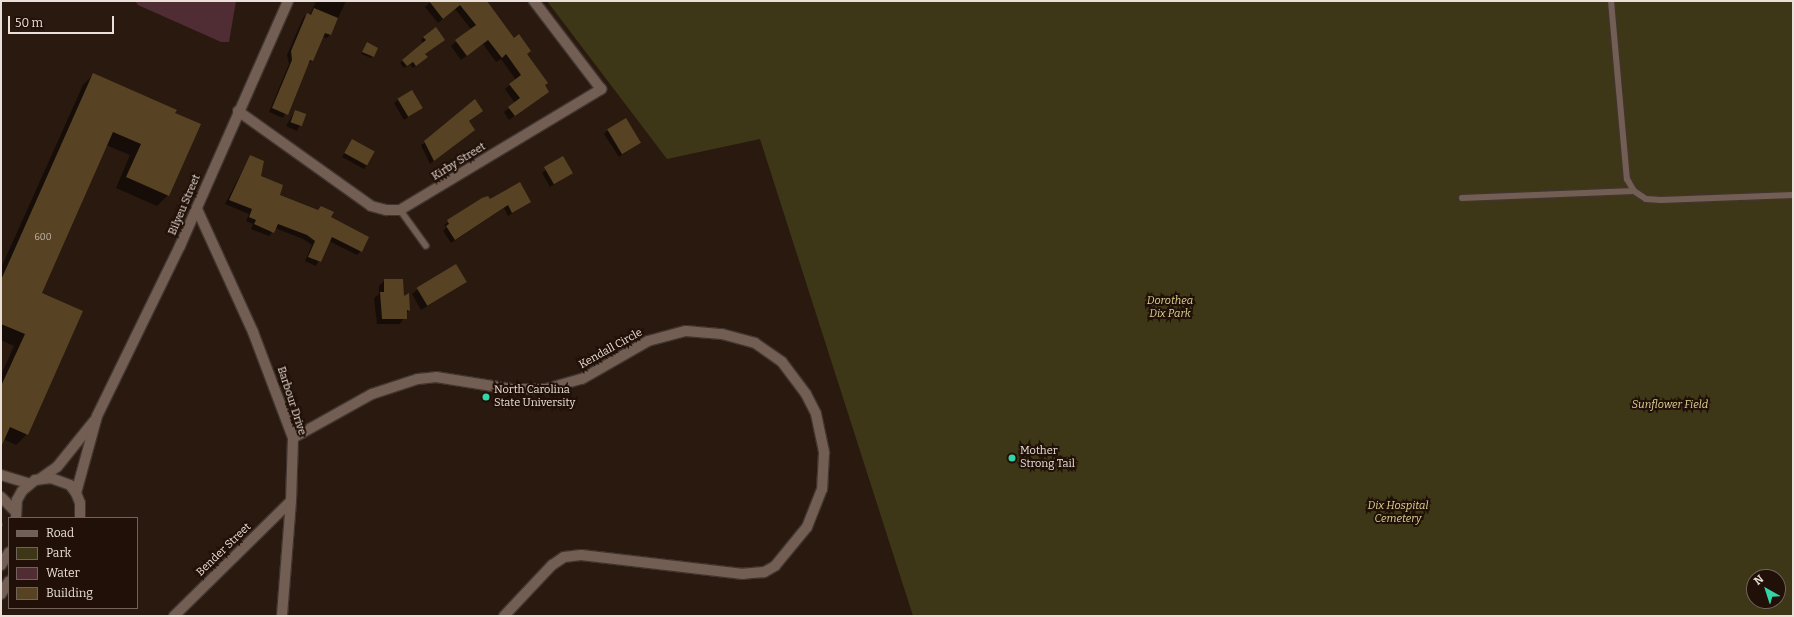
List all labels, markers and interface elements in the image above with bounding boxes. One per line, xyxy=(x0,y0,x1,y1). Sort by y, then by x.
scale bar xyxy=(10,8,116,34)
text: 50 m xyxy=(15,16,43,30)
street label: Kirby Street xyxy=(430,140,488,184)
street label: Bilyeu Street xyxy=(166,173,204,237)
house number: 600 xyxy=(35,232,51,242)
park label: Dorothea Dix Park xyxy=(1147,295,1193,321)
street label: Kendall Circle xyxy=(577,326,645,372)
street label: Barbour Drive xyxy=(274,365,308,437)
place label: North Carolina State University xyxy=(494,384,575,410)
marker: North Carolina State University xyxy=(481,392,491,402)
park label: Sunflower Field xyxy=(1632,398,1708,412)
place label: Mother Strong Tail xyxy=(1020,445,1075,471)
marker: Mother Strong Tail xyxy=(1007,453,1017,463)
park label: Dix Hospital Cemetery xyxy=(1368,500,1428,526)
legend xyxy=(8,517,138,609)
street label: Bender Street xyxy=(194,521,254,579)
text: Road xyxy=(46,526,74,540)
text: Park xyxy=(46,546,71,560)
text: Water xyxy=(46,566,80,580)
north arrow xyxy=(1746,569,1786,609)
text: N xyxy=(1751,572,1766,588)
text: Building xyxy=(46,586,93,600)

